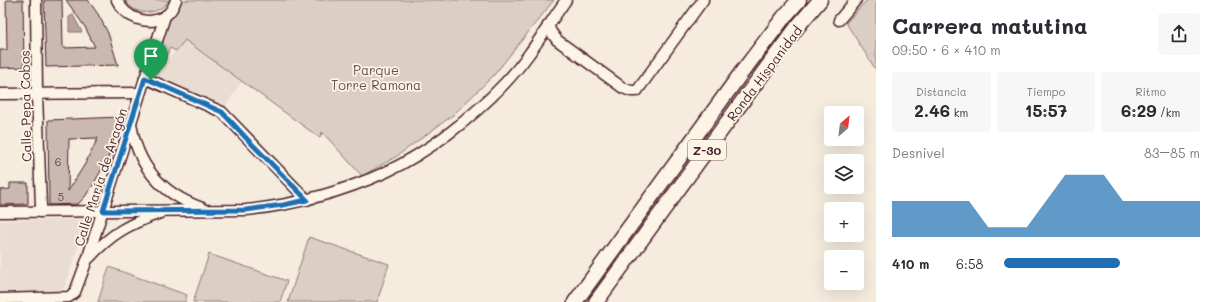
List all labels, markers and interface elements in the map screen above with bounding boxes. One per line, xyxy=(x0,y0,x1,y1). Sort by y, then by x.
text: Carrera matutina xyxy=(892,11,1087,40)
button: share xyxy=(1158,13,1200,55)
street label: Ronda Hispanidad xyxy=(723,22,805,124)
pin xyxy=(134,39,168,80)
text: 09:50 · 6 × 410 m xyxy=(892,41,1001,58)
icon: arrive xyxy=(140,45,162,67)
street label: Calle Pepa Cobos xyxy=(16,50,34,162)
park label: Parque Torre Ramona xyxy=(331,61,421,93)
text: Distancia xyxy=(916,84,967,99)
text: Tiempo xyxy=(1027,84,1065,99)
text: Ritmo xyxy=(1135,84,1166,99)
text: 2.46 xyxy=(914,99,950,121)
text: 15:57 xyxy=(1025,99,1067,121)
text: 6:29 xyxy=(1121,99,1156,121)
text: km xyxy=(950,105,968,120)
text: /km xyxy=(1156,105,1180,120)
street label: Calle María de Aragón xyxy=(70,106,130,248)
north arrow xyxy=(824,106,864,146)
map controls xyxy=(824,106,864,290)
road number: Z-30 xyxy=(688,140,726,160)
text: Desnivel xyxy=(892,144,945,161)
text: 83–85 m xyxy=(1144,144,1200,161)
house number: 6 xyxy=(55,154,61,169)
button: layers xyxy=(824,154,864,194)
house number: 5 xyxy=(58,189,64,204)
button: + xyxy=(824,202,864,242)
button: − xyxy=(824,250,864,290)
text: 410 m xyxy=(892,255,929,272)
text: 6:58 xyxy=(956,255,983,272)

